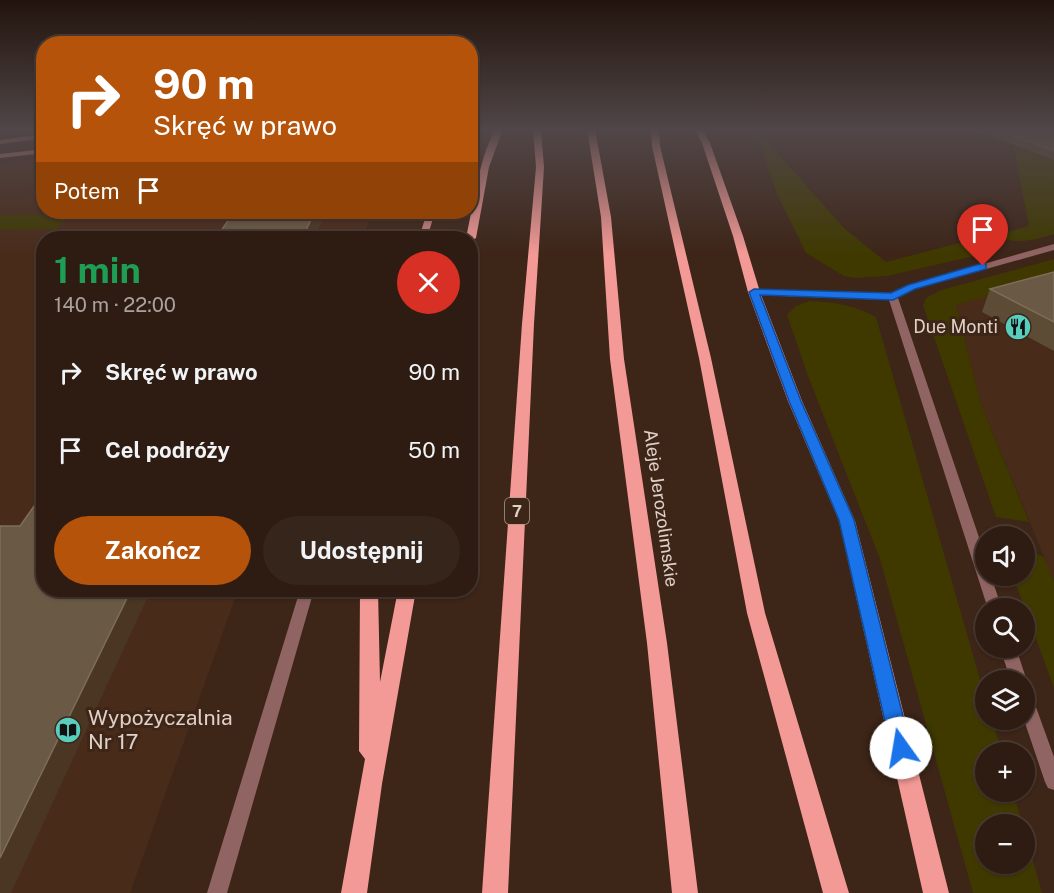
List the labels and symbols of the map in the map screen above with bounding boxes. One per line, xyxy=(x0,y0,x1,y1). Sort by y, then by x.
pin xyxy=(957,204,1008,266)
restaurant icon: Due Monti xyxy=(1003,312,1033,342)
place label: Due Monti xyxy=(913,316,998,337)
street label: Aleje Jerozolimskie xyxy=(640,428,683,588)
road number: 7 xyxy=(505,498,529,524)
place label: Wypożyczalnia Nr 17 xyxy=(88,705,233,754)
library icon: Wypożyczalnia Nr 17 xyxy=(53,715,83,745)
position arrow xyxy=(869,716,933,780)

